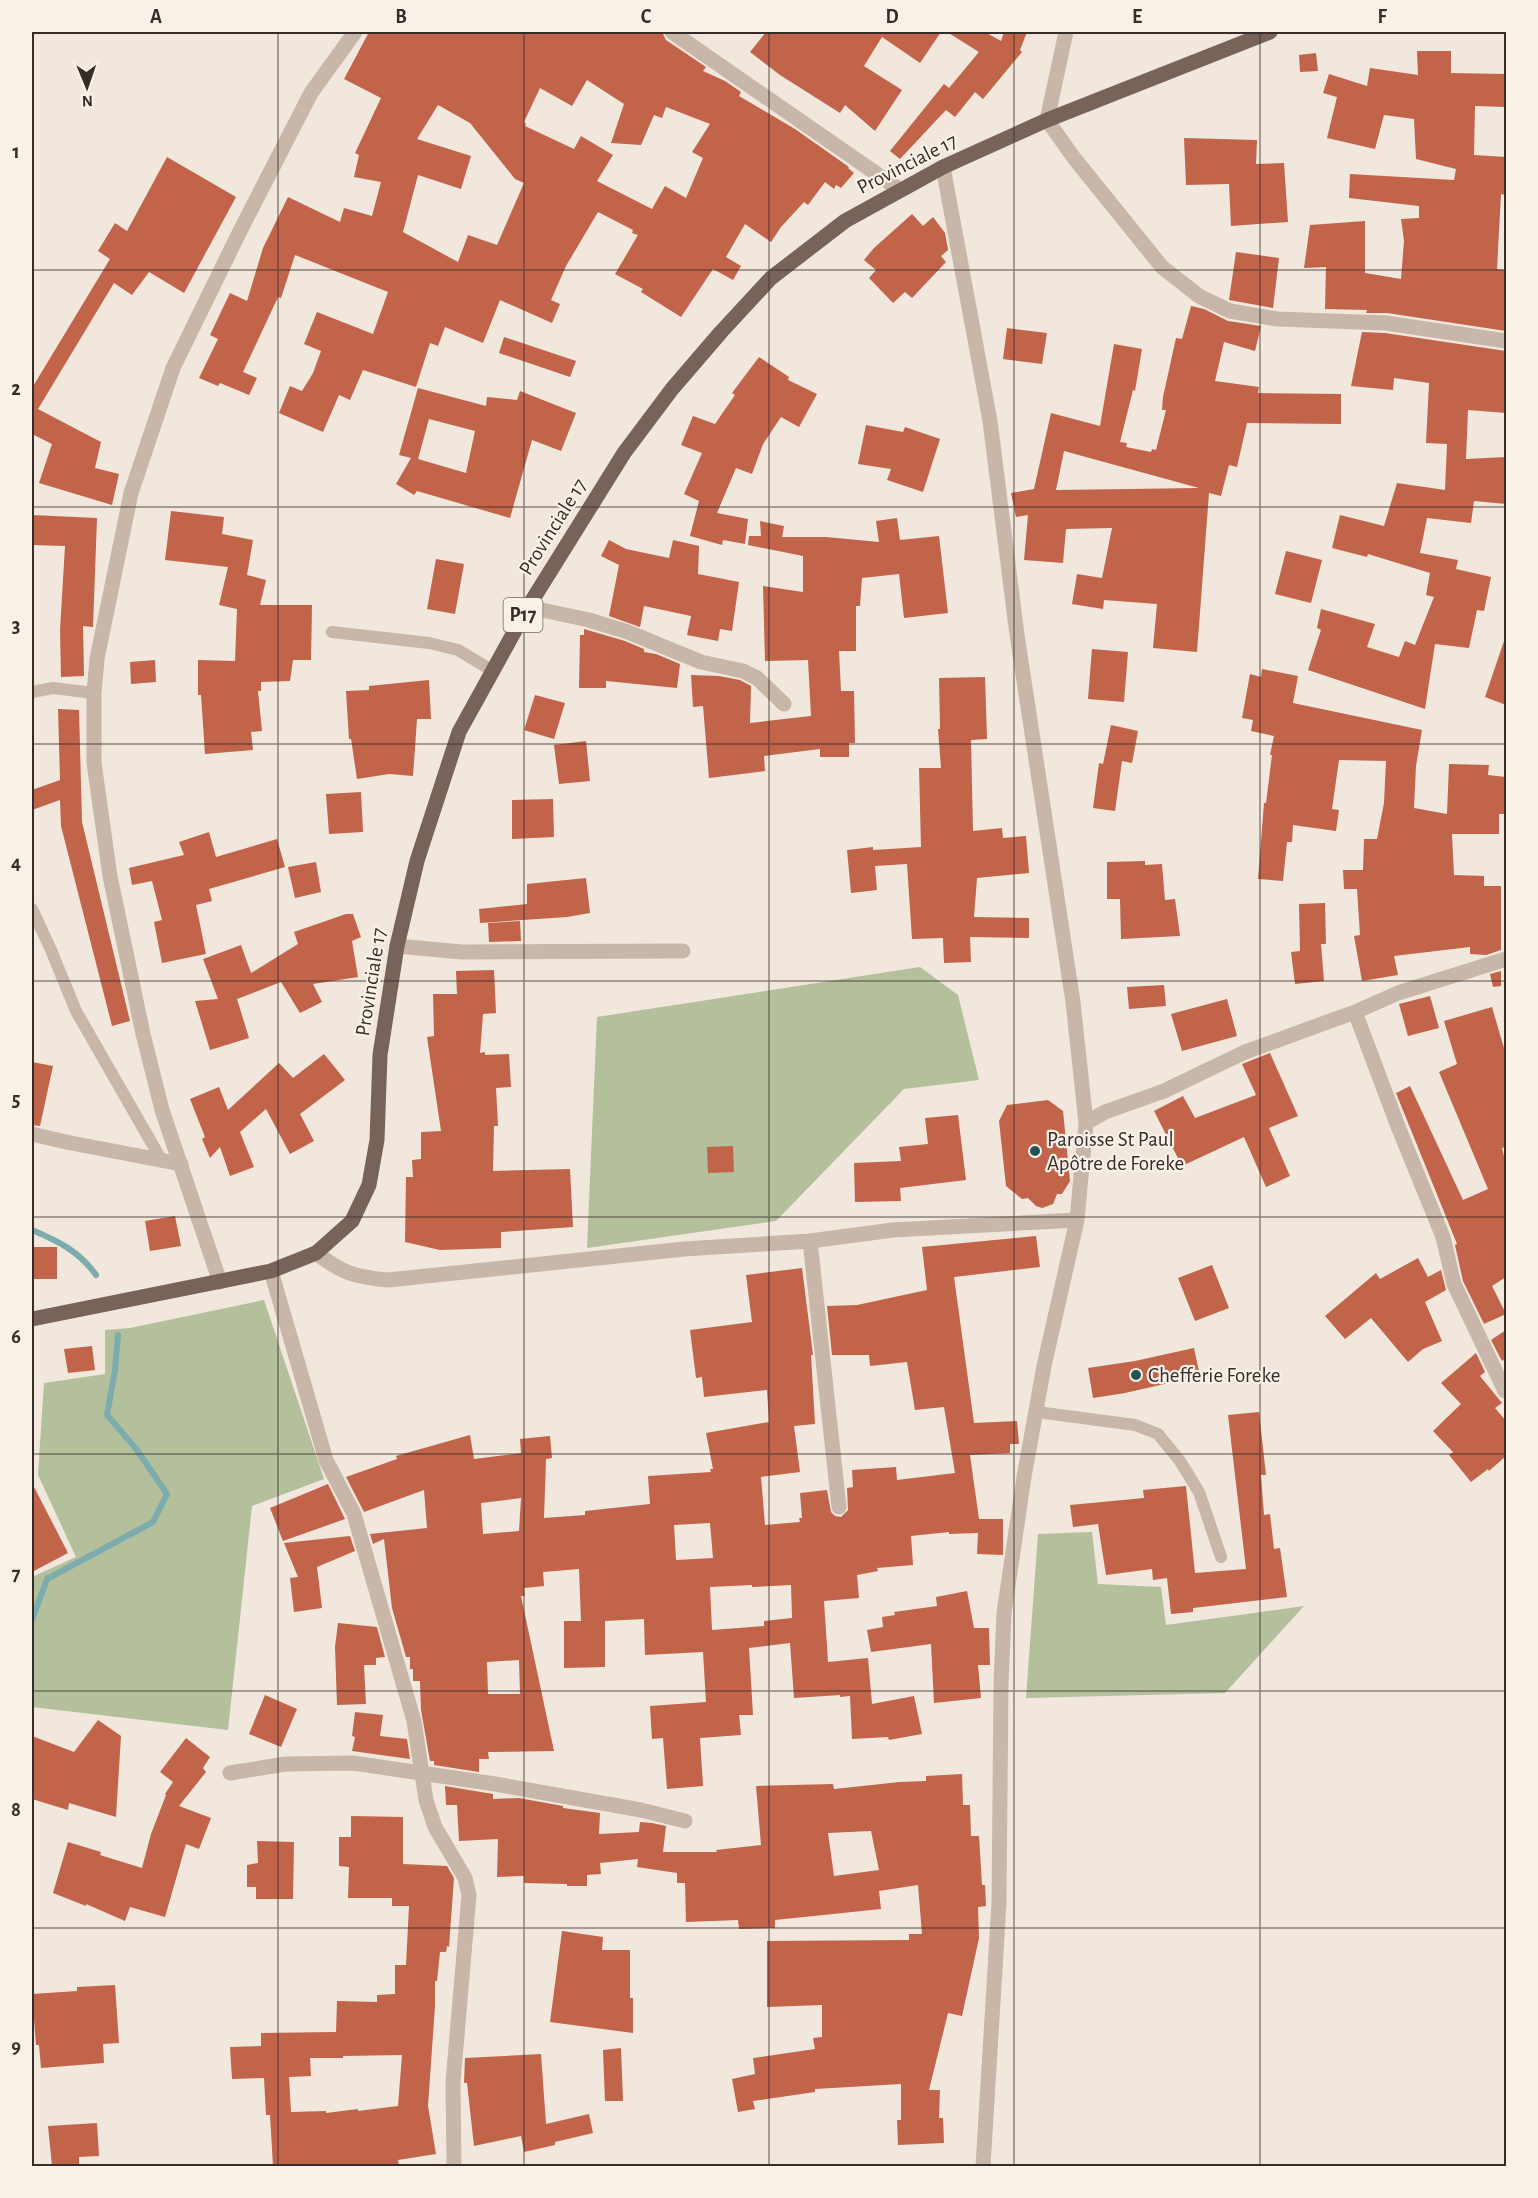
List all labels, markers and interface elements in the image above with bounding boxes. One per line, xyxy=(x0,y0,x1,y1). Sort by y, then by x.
text: A xyxy=(150,7,162,27)
text: B xyxy=(395,7,407,27)
text: C xyxy=(641,7,652,27)
text: D xyxy=(885,7,899,27)
text: E xyxy=(1132,7,1142,27)
text: F xyxy=(1377,7,1387,27)
north arrow xyxy=(57,57,117,117)
text: N xyxy=(82,93,93,109)
street label: Provinciale 17 xyxy=(853,130,961,198)
text: 1 xyxy=(12,142,20,162)
text: 2 xyxy=(11,379,21,399)
street label: Provinciale 17 xyxy=(515,475,591,579)
road number: P17 xyxy=(504,598,542,632)
text: 3 xyxy=(12,616,20,636)
text: 4 xyxy=(11,853,21,873)
street label: Provinciale 17 xyxy=(352,926,390,1038)
text: 5 xyxy=(12,1090,20,1110)
place label: Paroisse St Paul Apôtre de Foreke xyxy=(1047,1129,1184,1174)
marker: Paroisse St Paul Apôtre de Foreke xyxy=(1028,1144,1042,1158)
text: 6 xyxy=(11,1327,21,1347)
place label: Chefferie Foreke xyxy=(1148,1365,1280,1386)
marker: Chefferie Foreke xyxy=(1129,1368,1143,1382)
text: 7 xyxy=(12,1564,21,1584)
text: 8 xyxy=(11,1800,21,1820)
text: 9 xyxy=(11,2037,21,2057)

